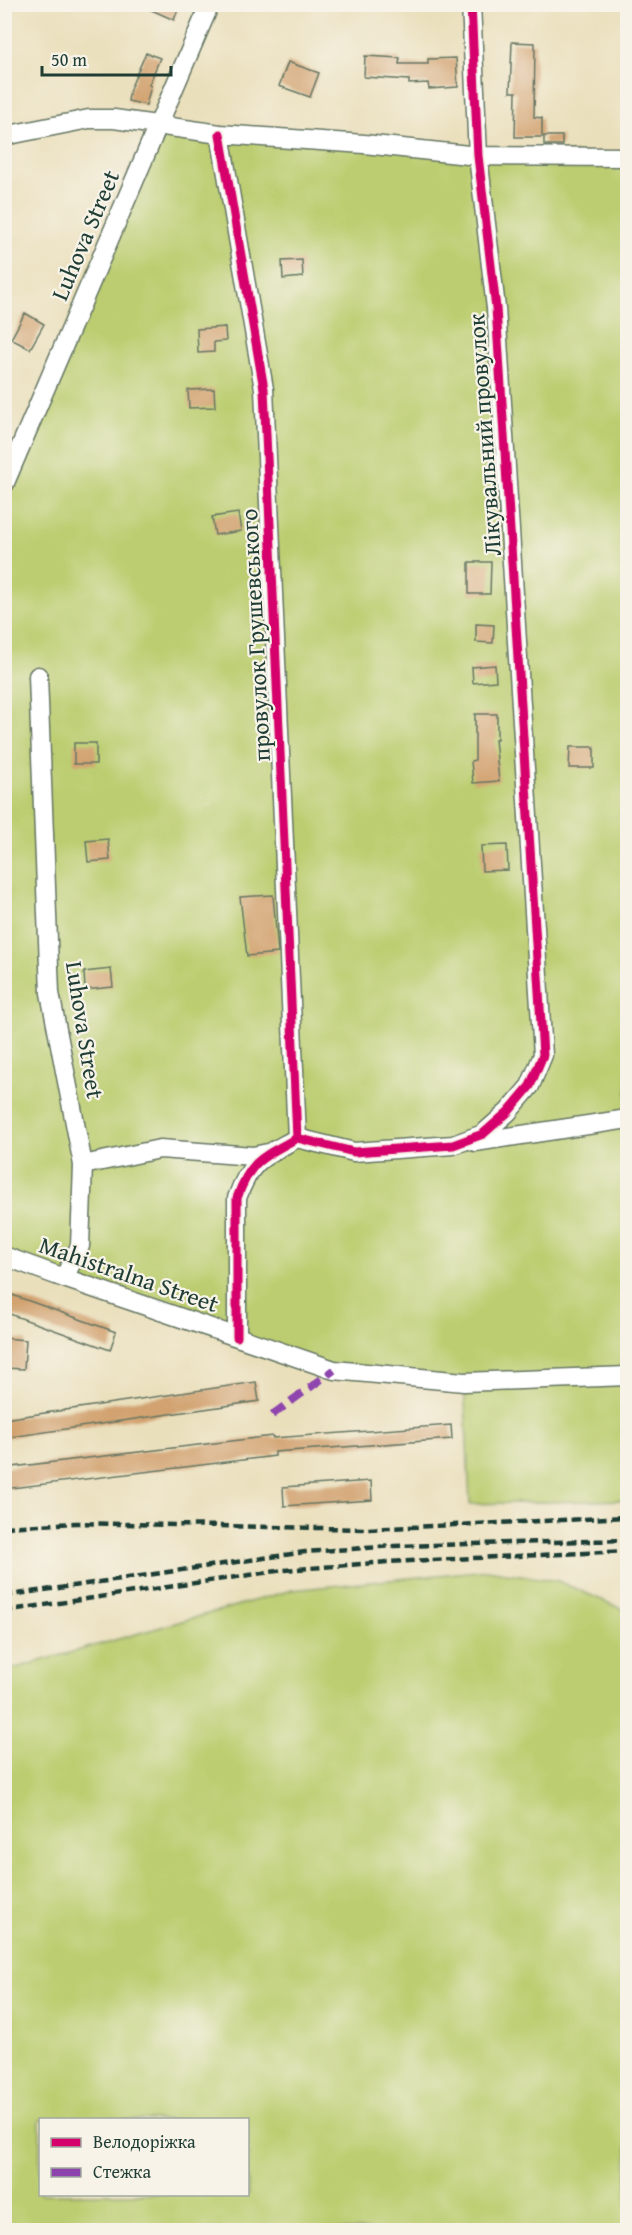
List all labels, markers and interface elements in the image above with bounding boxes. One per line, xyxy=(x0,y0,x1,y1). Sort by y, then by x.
scale bar xyxy=(42,39,171,77)
text: 50 m xyxy=(51,46,87,73)
street label: Luhova Street xyxy=(42,164,128,306)
street label: Лікувальний провулок xyxy=(458,312,510,557)
street label: провулок Грушевського xyxy=(231,508,279,762)
street label: Luhova Street xyxy=(57,959,113,1102)
street label: Mahistralna Street xyxy=(35,1227,224,1321)
legend xyxy=(39,2118,249,2196)
text: Велодоріжка xyxy=(93,2128,196,2155)
text: Стежка xyxy=(93,2158,152,2185)

